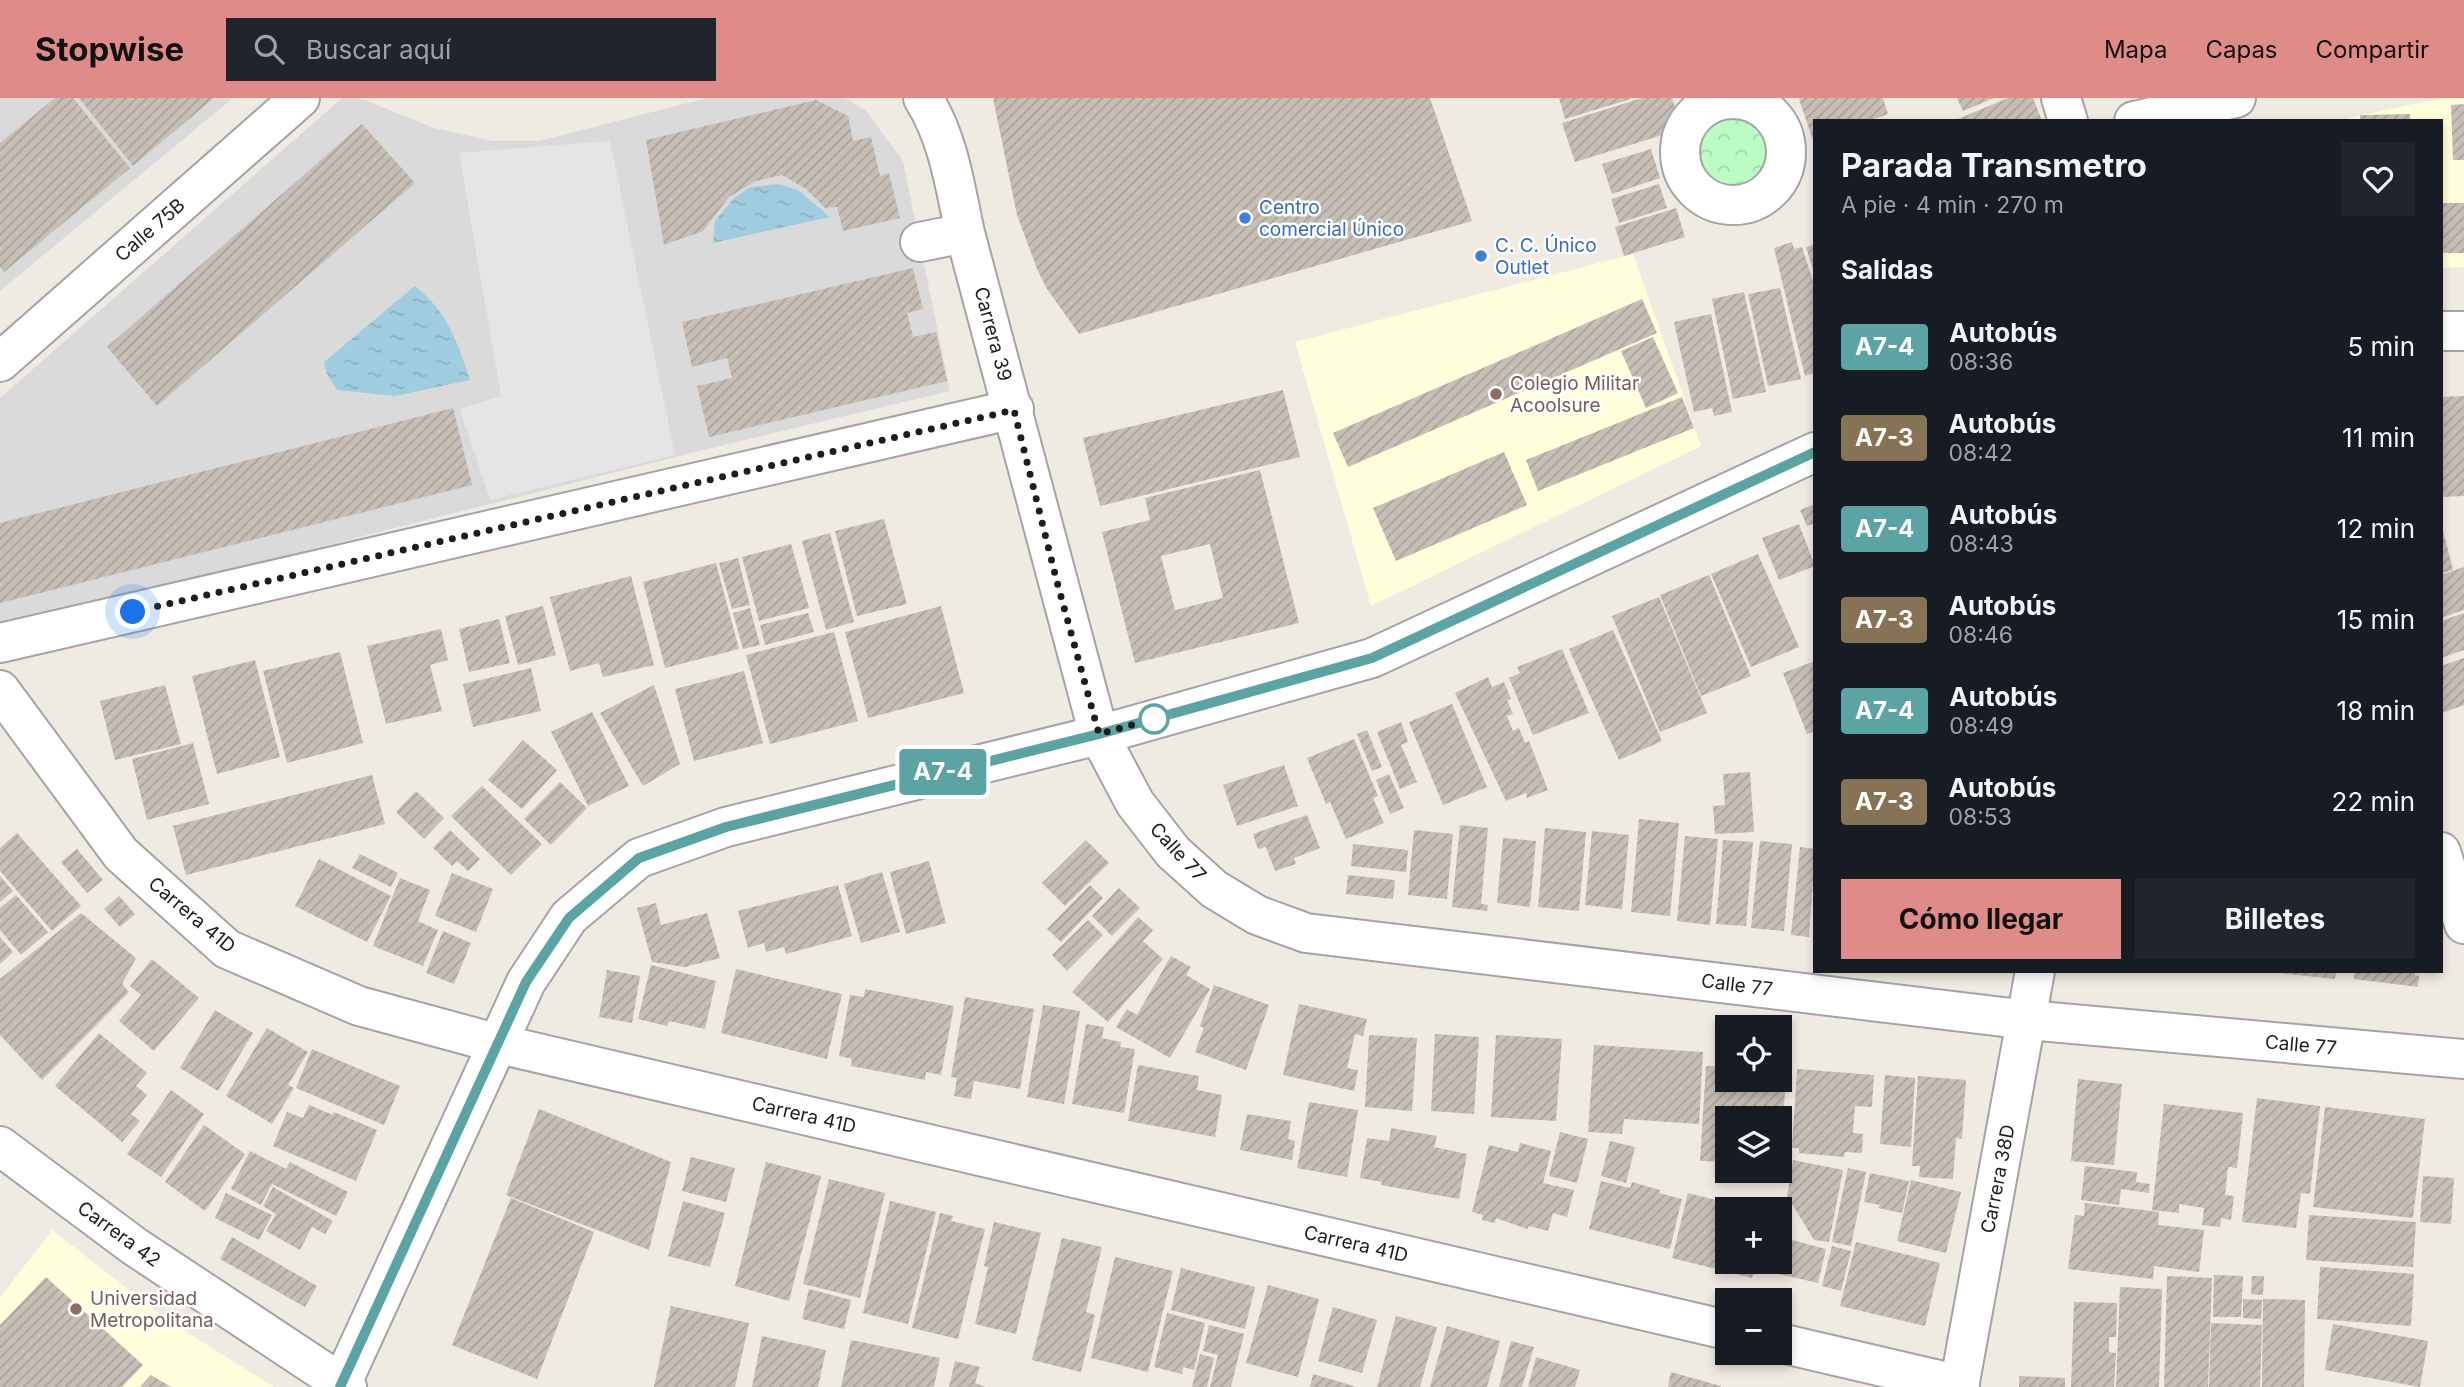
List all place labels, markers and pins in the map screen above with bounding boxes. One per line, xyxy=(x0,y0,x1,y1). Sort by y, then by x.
place label: Centro comercial Único xyxy=(1259,196,1404,241)
marker: Centro comercial Único xyxy=(1237,210,1253,226)
place label: C. C. Único Outlet xyxy=(1495,233,1597,279)
marker: C. C. Único Outlet xyxy=(1473,248,1489,264)
place label: Colegio Militar Acoolsure xyxy=(1510,372,1639,417)
marker: Colegio Militar Acoolsure xyxy=(1488,386,1504,402)
unlabelled marker xyxy=(1139,704,1169,734)
place label: Universidad Metropolitana xyxy=(90,1287,214,1332)
marker: Universidad Metropolitana xyxy=(68,1301,84,1317)

